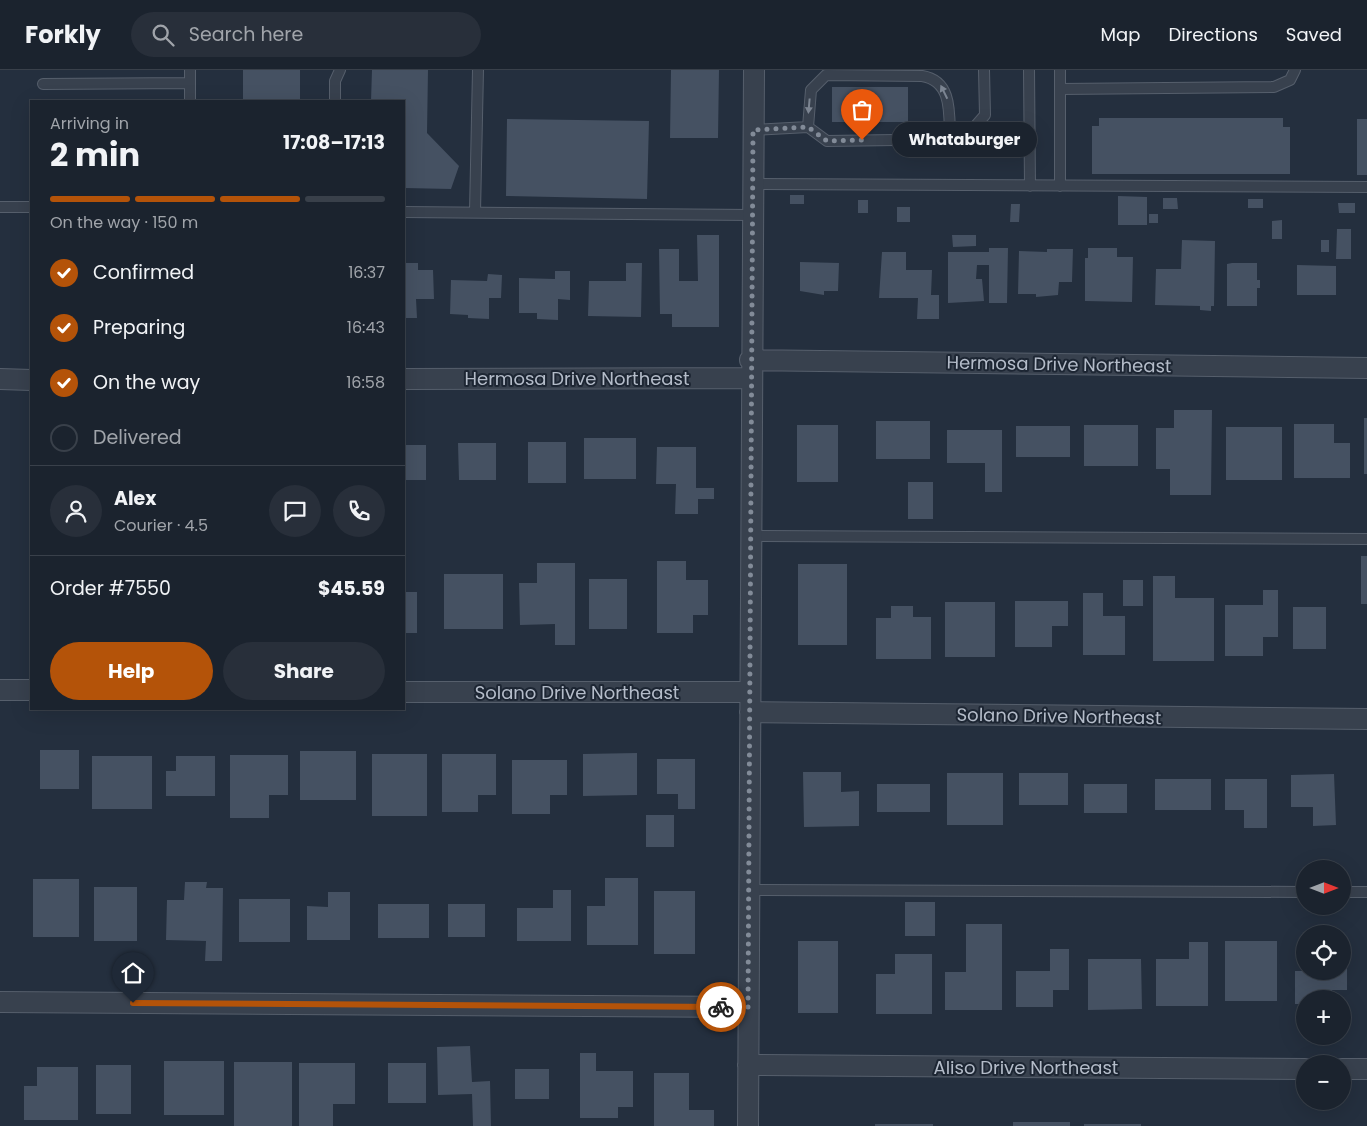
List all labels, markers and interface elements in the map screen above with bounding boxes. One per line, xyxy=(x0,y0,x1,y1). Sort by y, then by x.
search box xyxy=(131,12,481,57)
text: Forkly xyxy=(25,18,101,51)
icon: search xyxy=(149,21,177,49)
text: Search here xyxy=(189,21,303,48)
text: Map xyxy=(1101,22,1140,47)
text: Directions xyxy=(1168,22,1258,47)
text: Saved xyxy=(1286,22,1342,47)
one-way arrow xyxy=(939,84,948,99)
pin xyxy=(841,89,883,140)
icon: bag xyxy=(848,96,876,124)
one-way arrow xyxy=(805,98,813,114)
text: Arriving in xyxy=(50,112,129,135)
callout: Whataburger xyxy=(892,122,1037,158)
text: Whataburger xyxy=(909,128,1020,151)
text: 17:08–17:13 xyxy=(283,129,385,156)
text: 2 min xyxy=(50,132,140,177)
text: On the way · 150 m xyxy=(50,211,198,234)
icon: check xyxy=(50,259,78,287)
text: Confirmed xyxy=(93,259,194,286)
text: 16:37 xyxy=(348,261,385,284)
icon: check xyxy=(50,314,78,342)
text: Preparing xyxy=(93,314,185,341)
text: 16:43 xyxy=(347,316,385,339)
street label: Hermosa Drive Northeast xyxy=(946,350,1172,378)
street label: Hermosa Drive Northeast xyxy=(465,366,689,391)
icon: check xyxy=(50,369,78,397)
text: On the way xyxy=(93,369,200,396)
text: 16:58 xyxy=(346,371,385,394)
text: Delivered xyxy=(93,424,182,451)
button: person xyxy=(50,485,102,537)
text: Alex xyxy=(114,485,156,512)
button: chat xyxy=(269,485,321,537)
button: phone xyxy=(333,485,385,537)
text: Courier · 4.5 xyxy=(114,514,208,537)
text: Order #7550 xyxy=(50,575,171,602)
text: $45.59 xyxy=(318,575,385,602)
button: Help xyxy=(50,642,213,700)
button: Share xyxy=(223,642,385,700)
street label: Solano Drive Northeast xyxy=(475,680,679,705)
street label: Solano Drive Northeast xyxy=(956,702,1162,730)
north arrow xyxy=(1296,860,1351,915)
map controls xyxy=(1296,860,1351,1110)
button: locate xyxy=(1296,925,1351,980)
pin xyxy=(112,952,154,1003)
icon: home xyxy=(119,959,147,987)
courier xyxy=(696,982,746,1032)
button: + xyxy=(1296,990,1351,1045)
icon: bike xyxy=(707,993,735,1021)
street label: Aliso Drive Northeast xyxy=(934,1055,1118,1080)
button: − xyxy=(1296,1055,1351,1110)

